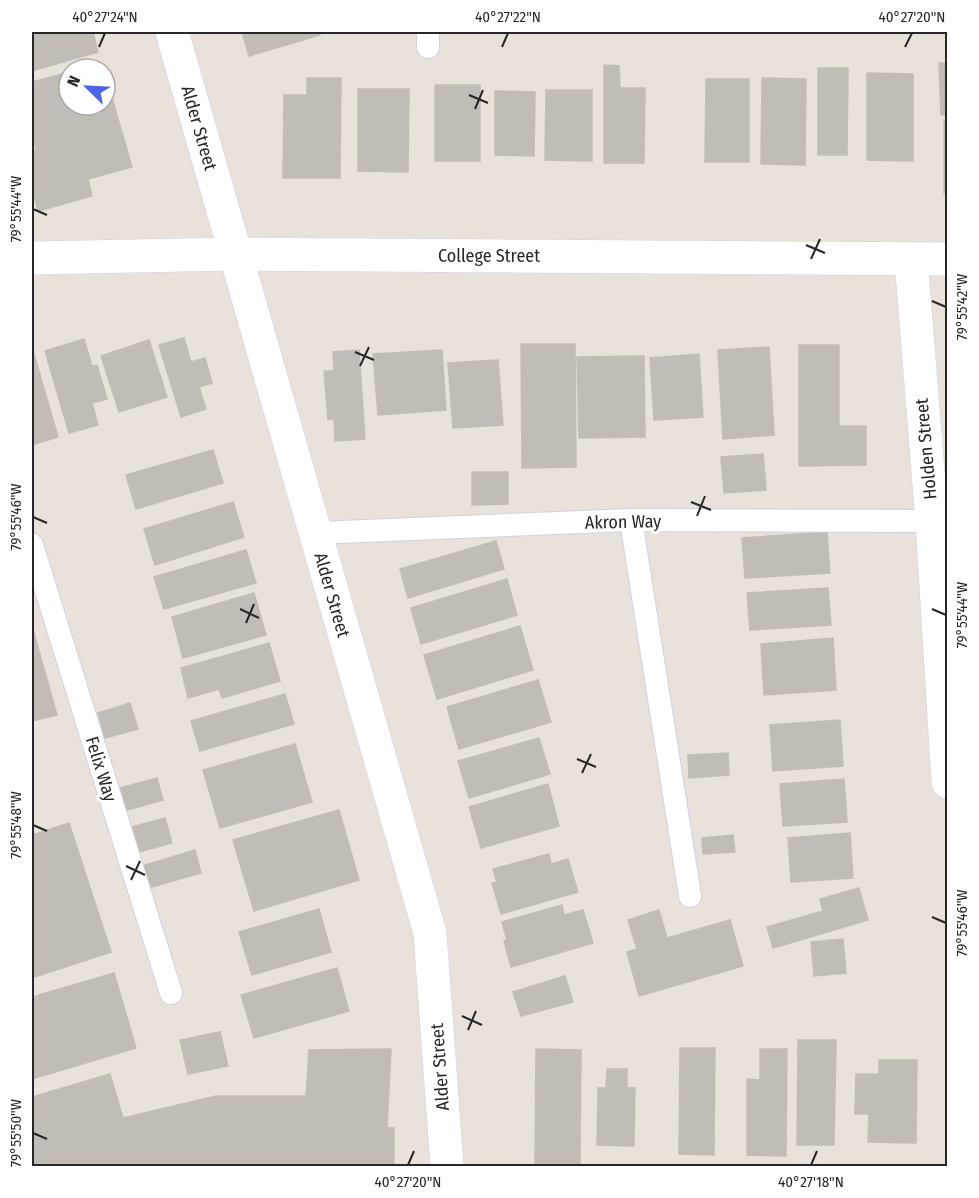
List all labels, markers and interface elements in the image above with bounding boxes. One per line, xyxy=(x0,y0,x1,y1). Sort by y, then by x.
text: 40°27'24"N xyxy=(72,8,138,26)
text: 40°27'22"N xyxy=(475,8,541,26)
text: 40°27'20"N xyxy=(879,8,945,26)
north arrow xyxy=(57,57,117,117)
text: N xyxy=(63,73,84,89)
street label: Alder Street xyxy=(176,83,222,173)
text: 79°55'44"W xyxy=(7,176,25,242)
street label: College Street xyxy=(438,245,540,267)
text: 79°55'42"W xyxy=(953,274,971,340)
street label: Holden Street xyxy=(911,397,941,501)
text: 79°55'46"W xyxy=(7,483,25,551)
street label: Akron Way xyxy=(585,510,661,534)
street label: Alder Street xyxy=(309,550,355,640)
text: 79°55'44"W xyxy=(953,582,971,648)
street label: Felix Way xyxy=(81,734,121,804)
text: 79°55'48"W xyxy=(7,791,25,859)
text: 79°55'46"W xyxy=(953,889,971,957)
street label: Alder Street xyxy=(426,1023,454,1111)
text: 79°55'50"W xyxy=(7,1099,25,1167)
text: 40°27'20"N xyxy=(375,1173,441,1191)
text: 40°27'18"N xyxy=(778,1173,844,1191)

